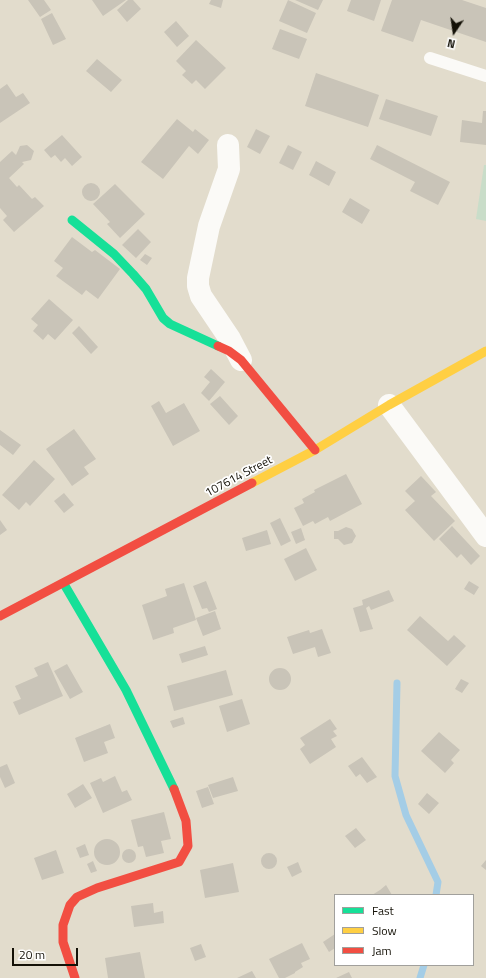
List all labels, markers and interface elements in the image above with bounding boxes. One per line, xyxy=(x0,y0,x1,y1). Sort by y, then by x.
north arrow xyxy=(434,12,474,52)
text: N xyxy=(446,35,457,52)
street label: 107614 Street xyxy=(203,453,275,501)
legend xyxy=(334,894,474,966)
text: Fast xyxy=(372,901,394,920)
text: Slow xyxy=(372,921,397,940)
scale bar xyxy=(14,940,80,966)
text: Jam xyxy=(372,941,392,960)
text: 20 m xyxy=(19,945,45,964)

